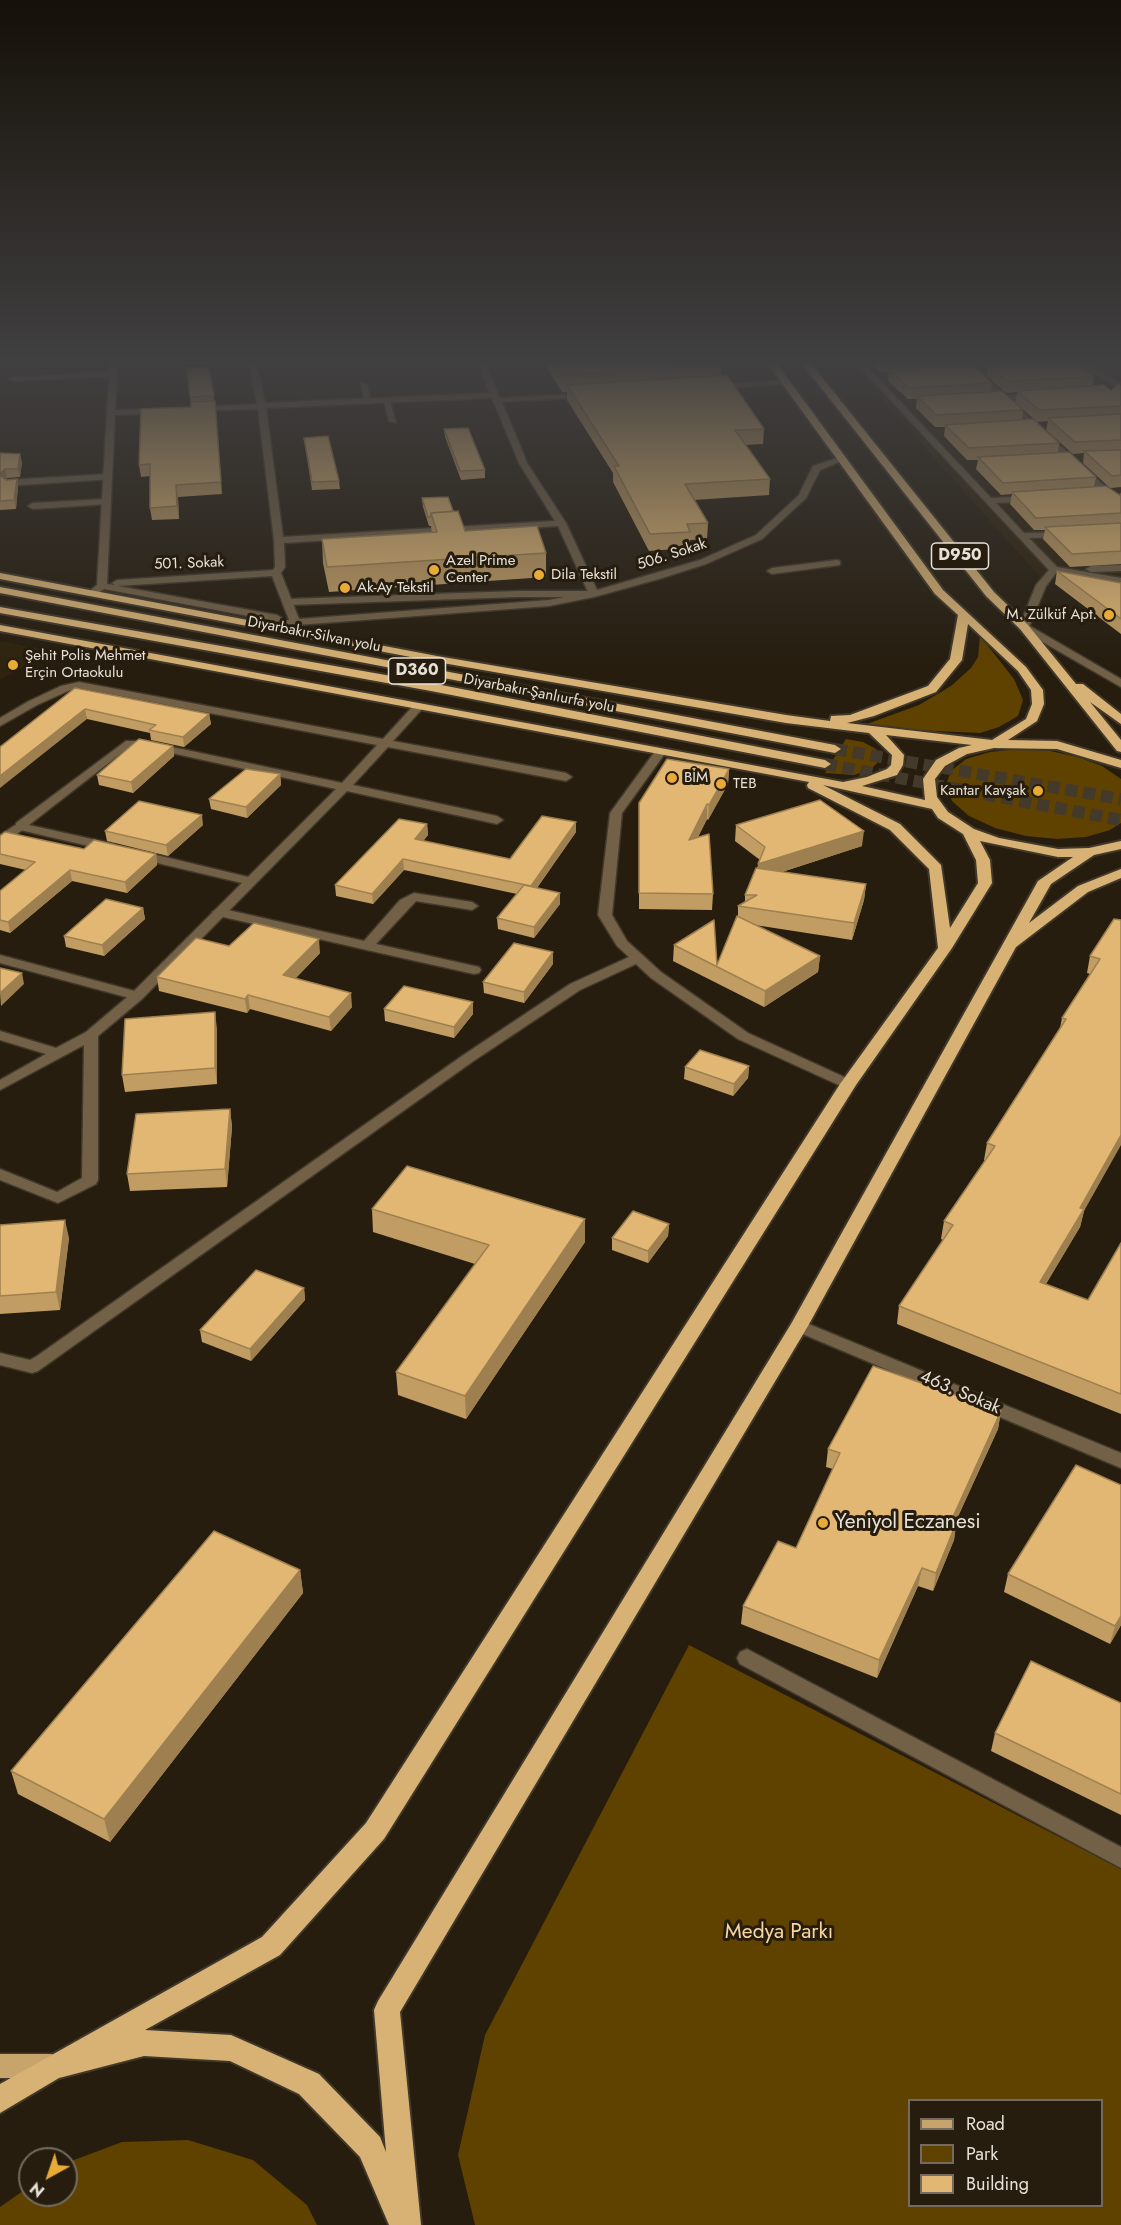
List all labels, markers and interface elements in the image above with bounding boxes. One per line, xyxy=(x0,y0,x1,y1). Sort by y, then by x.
street label: 506. Sokak xyxy=(635,535,709,575)
road number: D950 xyxy=(932,543,988,569)
place label: Azel Prime Center xyxy=(446,552,515,587)
street label: 501. Sokak xyxy=(154,554,224,574)
marker: Azel Prime Center xyxy=(427,563,441,577)
place label: Dila Tekstil xyxy=(551,566,617,584)
marker: Dila Tekstil xyxy=(532,568,546,582)
place label: Ak-Ay Tekstil xyxy=(357,579,434,597)
marker: Ak-Ay Tekstil xyxy=(338,581,352,595)
place label: M. Zülküf Apt. xyxy=(1007,606,1097,624)
marker: M. Zülküf Apt. xyxy=(1102,608,1116,622)
street label: Diyarbakır-Silvan yolu xyxy=(246,613,382,657)
place label: Şehit Polis Mehmet Erçin Ortaokulu xyxy=(25,647,145,682)
marker: Şehit Polis Mehmet Erçin Ortaokulu xyxy=(6,658,20,672)
road number: D360 xyxy=(388,658,446,684)
street label: Diyarbakır-Şanlıurfa yolu xyxy=(462,671,616,717)
place label: BİM xyxy=(684,769,708,787)
marker: BİM xyxy=(665,771,679,785)
place label: TEB xyxy=(733,775,757,793)
marker: TEB xyxy=(714,777,728,791)
place label: Kantar Kavşak xyxy=(940,782,1026,800)
marker: Kantar Kavşak xyxy=(1031,784,1045,798)
street label: 463. Sokak xyxy=(916,1366,1004,1420)
place label: Yeniyol Eczanesi xyxy=(835,1510,981,1536)
marker: Yeniyol Eczanesi xyxy=(816,1516,830,1530)
park label: Medya Parkı xyxy=(725,1920,833,1946)
legend xyxy=(908,2099,1103,2207)
text: Road xyxy=(966,2111,1005,2137)
text: Park xyxy=(966,2141,998,2167)
north arrow xyxy=(18,2147,78,2207)
text: Building xyxy=(966,2171,1029,2197)
text: N xyxy=(25,2177,50,2203)

